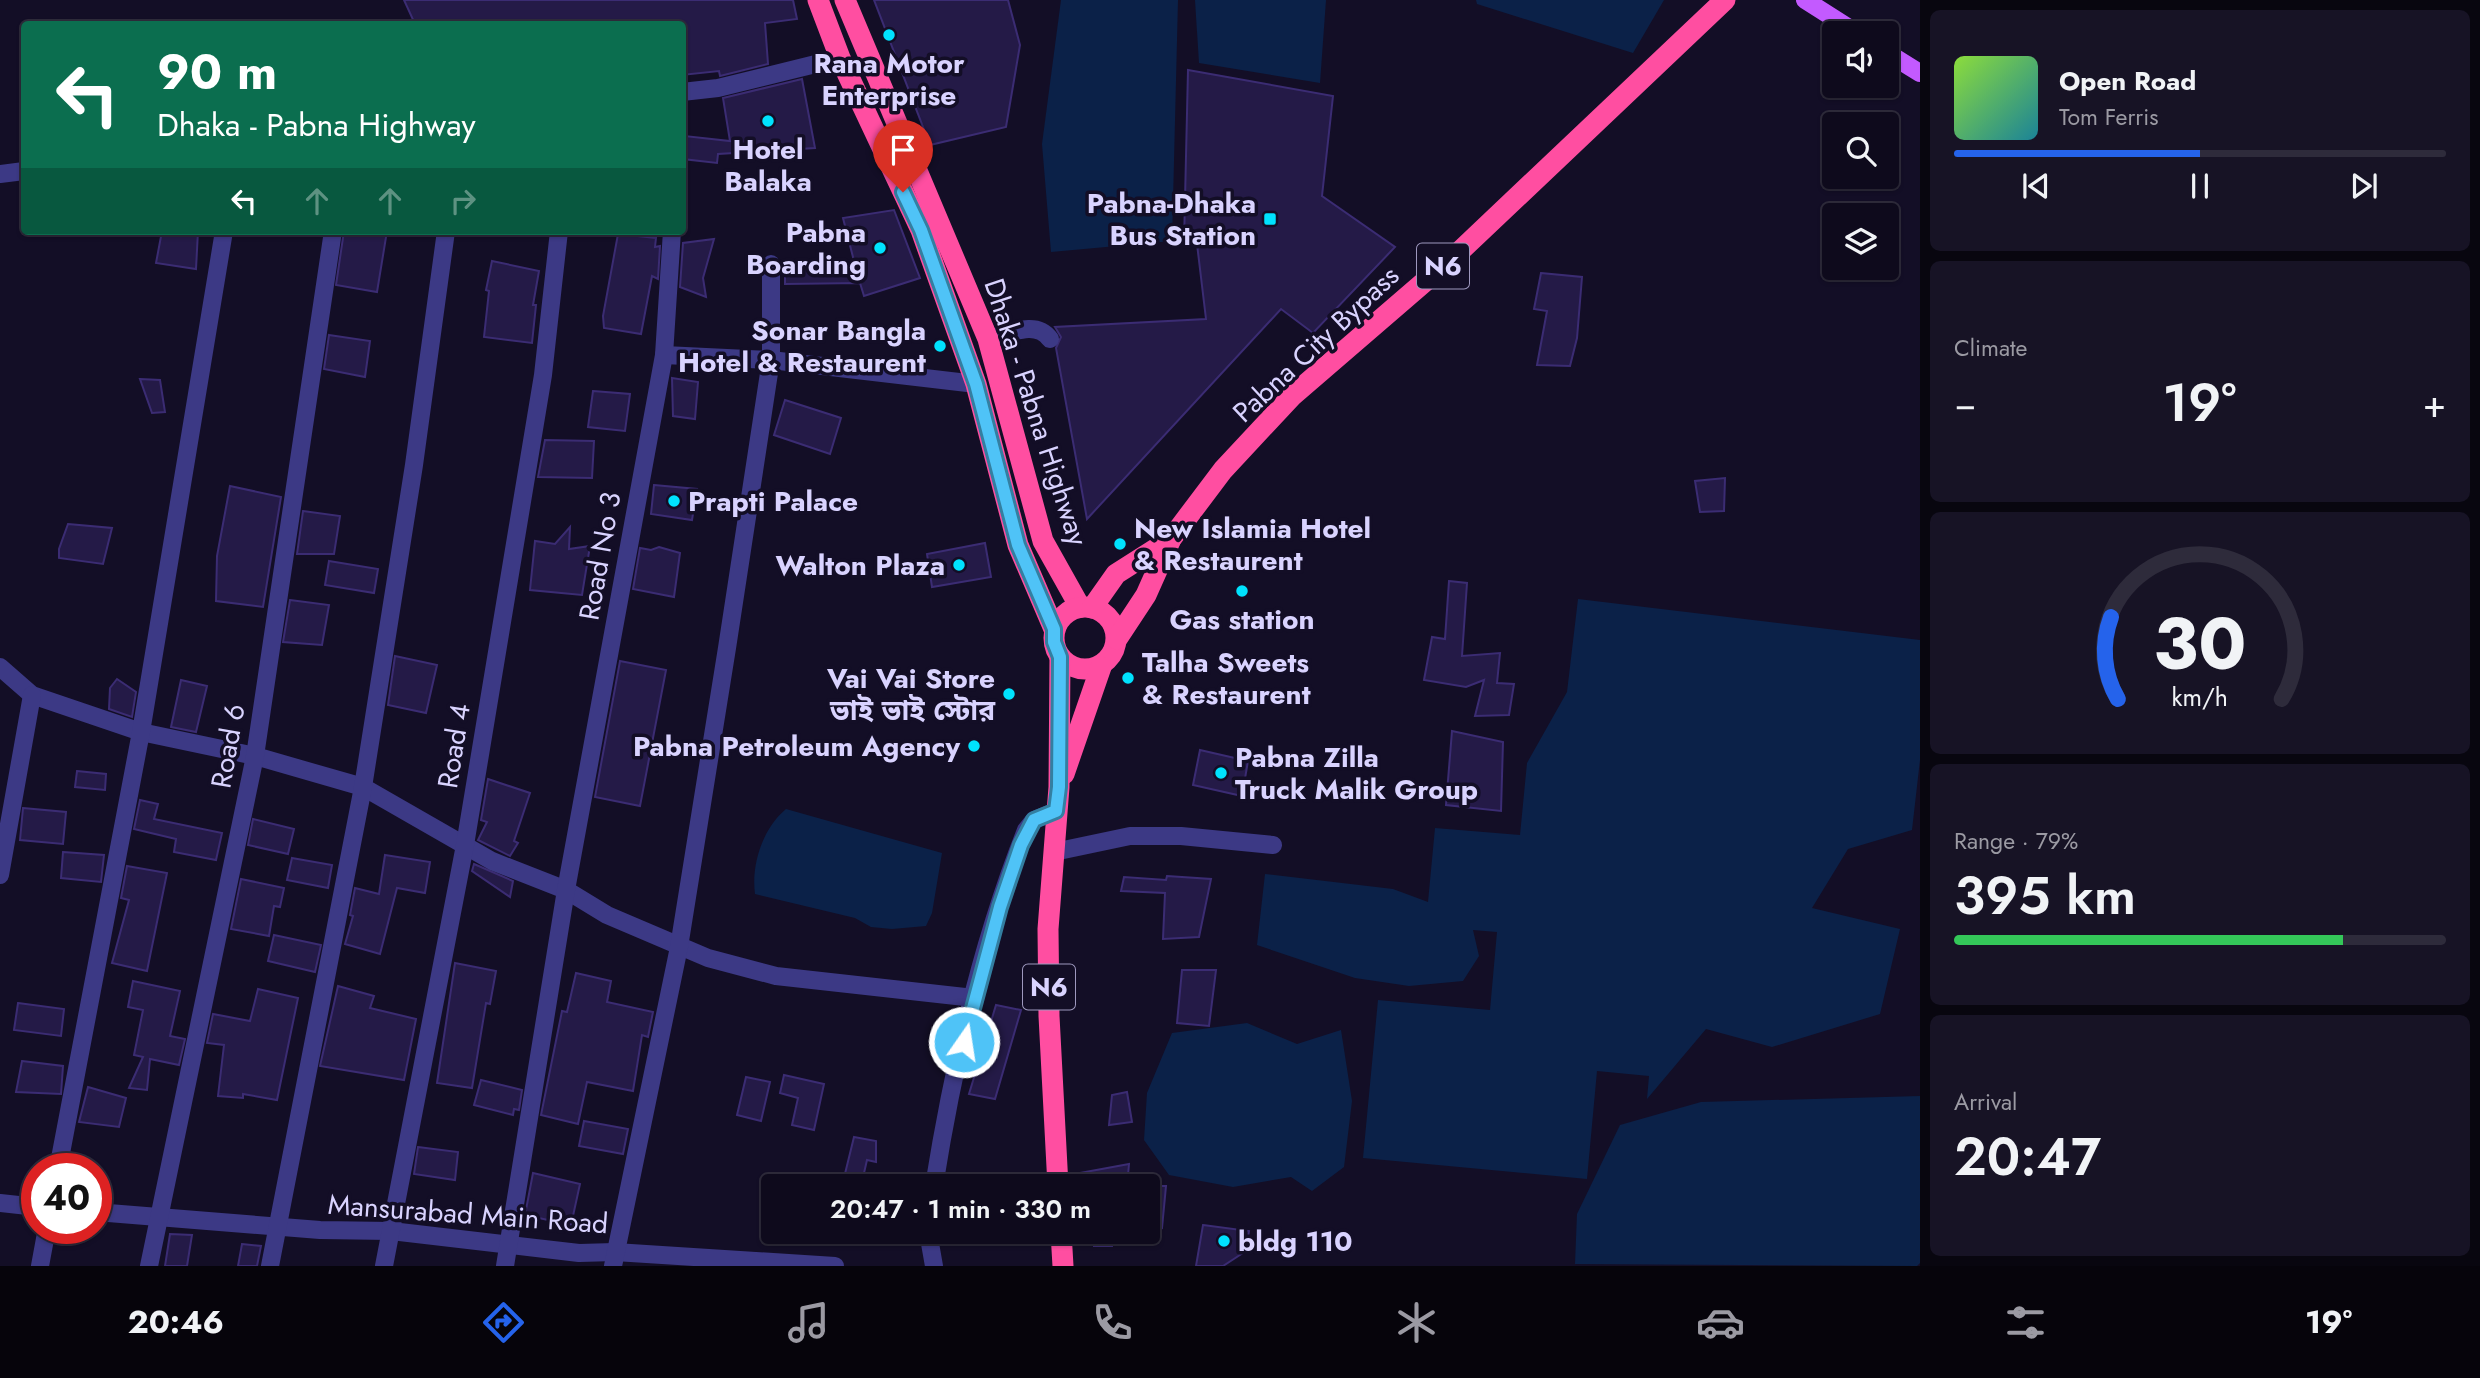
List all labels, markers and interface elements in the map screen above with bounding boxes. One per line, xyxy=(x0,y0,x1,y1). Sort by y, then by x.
map controls xyxy=(1822,21,1899,280)
button: sound xyxy=(1822,21,1899,98)
marker: Rana Motor Enterprise xyxy=(881,27,897,43)
text: 90 m xyxy=(157,37,277,107)
place label: Rana Motor Enterprise xyxy=(813,43,965,116)
icon: left xyxy=(42,49,133,140)
text: Open Road xyxy=(2059,62,2196,100)
text: Tom Ferris xyxy=(2059,100,2158,134)
text: Dhaka - Pabna Highway xyxy=(157,102,476,148)
button: search xyxy=(1822,112,1899,189)
marker: Hotel Balaka xyxy=(760,113,776,129)
pin xyxy=(873,120,933,192)
place label: Hotel Balaka xyxy=(724,129,812,202)
icon: arrive xyxy=(884,131,922,169)
icon: previous xyxy=(2017,167,2055,205)
icon: pause xyxy=(2181,167,2219,205)
icon: next xyxy=(2345,167,2383,205)
icon: left xyxy=(225,182,263,220)
icon: ahead xyxy=(298,182,336,220)
icon: ahead xyxy=(371,182,409,220)
icon: right xyxy=(444,182,482,220)
place label: Pabna-Dhaka Bus Station xyxy=(1087,183,1256,256)
button: layers xyxy=(1822,203,1899,280)
marker: Pabna-Dhaka Bus Station xyxy=(1262,211,1278,227)
place label: Pabna Boarding xyxy=(746,212,866,285)
marker: Pabna Boarding xyxy=(872,240,888,256)
road number: N6 xyxy=(1417,244,1469,288)
street label: Pabna City Bypass xyxy=(1224,256,1408,432)
street label: Dhaka - Pabna Highway xyxy=(973,273,1099,552)
place label: Sonar Bangla Hotel & Restaurent xyxy=(678,310,926,383)
text: Climate xyxy=(1954,331,2027,365)
marker: Sonar Bangla Hotel & Restaurent xyxy=(932,338,948,354)
text: 19° xyxy=(2163,365,2237,441)
text: − xyxy=(1954,376,1976,431)
text: + xyxy=(2423,376,2446,431)
place label: Prapti Palace xyxy=(688,481,858,522)
street label: Road No 3 xyxy=(569,489,631,623)
marker: Prapti Palace xyxy=(666,493,682,509)
place label: New Islamia Hotel & Restaurent xyxy=(1134,508,1371,581)
marker: New Islamia Hotel & Restaurent xyxy=(1112,536,1128,552)
place label: Walton Plaza xyxy=(776,545,945,586)
marker: Walton Plaza xyxy=(951,557,967,573)
marker: Gas station xyxy=(1234,583,1250,599)
text: 30 xyxy=(2153,591,2247,696)
place label: Gas station xyxy=(1169,599,1315,640)
place label: Talha Sweets & Restaurent xyxy=(1142,642,1311,715)
place label: Vai Vai Store ভাই ভাই স্টোর xyxy=(826,658,996,731)
marker: Talha Sweets & Restaurent xyxy=(1120,670,1136,686)
text: km/h xyxy=(2172,679,2228,715)
marker: Vai Vai Store ভাই ভাই স্টোর xyxy=(1001,686,1017,702)
street label: Road 6 xyxy=(200,701,256,791)
street label: Road 4 xyxy=(427,701,481,791)
place label: Pabna Petroleum Agency xyxy=(633,726,960,767)
place label: Pabna Zilla Truck Malik Group xyxy=(1235,737,1478,810)
marker: Pabna Petroleum Agency xyxy=(966,738,982,754)
marker: Pabna Zilla Truck Malik Group xyxy=(1213,765,1229,781)
text: Range · 79% xyxy=(1954,824,2078,858)
text: 395 km xyxy=(1954,858,2136,934)
road number: N6 xyxy=(1023,964,1075,1010)
position arrow xyxy=(927,1005,1001,1079)
text: Arrival xyxy=(1954,1085,2017,1119)
text: 20:47 xyxy=(1954,1119,2101,1195)
speed limit sign: 40 xyxy=(21,1153,112,1244)
street label: Mansurabad Main Road xyxy=(327,1184,609,1244)
text: 20:47 · 1 min · 330 m xyxy=(830,1190,1091,1228)
place label: bldg 110 xyxy=(1238,1221,1353,1262)
marker: bldg 110 xyxy=(1216,1233,1232,1249)
icon: directions xyxy=(479,1298,528,1347)
icon: music xyxy=(784,1298,833,1347)
icon: phone xyxy=(1088,1298,1137,1347)
icon: climate xyxy=(1392,1298,1441,1347)
icon: car xyxy=(1696,1298,1745,1347)
icon: filters xyxy=(2001,1298,2050,1347)
text: 20:46 xyxy=(128,1299,224,1345)
text: 19° xyxy=(2305,1299,2352,1345)

